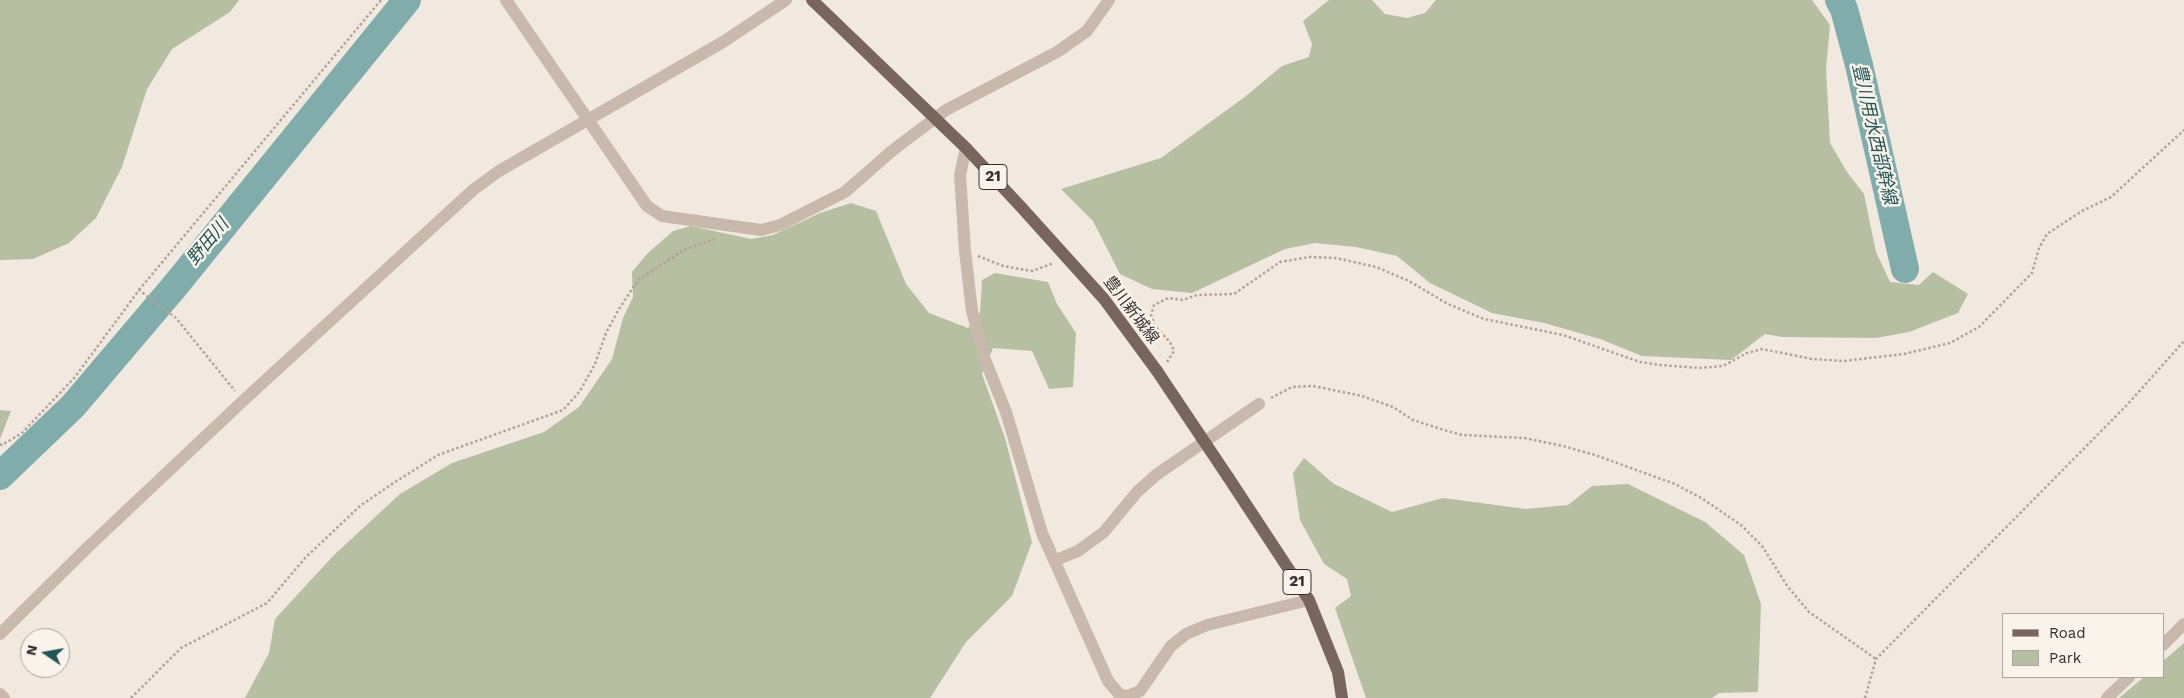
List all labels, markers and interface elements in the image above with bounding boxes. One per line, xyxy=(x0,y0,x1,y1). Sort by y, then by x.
water label: 豊川用水西部幹線 xyxy=(1847,61,1901,207)
road number: 21 xyxy=(979,164,1007,190)
water label: 野田川 xyxy=(182,214,234,270)
street label: 豊川新城線 xyxy=(1099,272,1163,348)
road number: 21 xyxy=(1283,570,1311,594)
legend xyxy=(2002,613,2164,678)
text: Road xyxy=(2049,624,2086,642)
north arrow xyxy=(20,628,70,678)
text: N xyxy=(22,643,40,657)
text: Park xyxy=(2049,649,2081,667)

